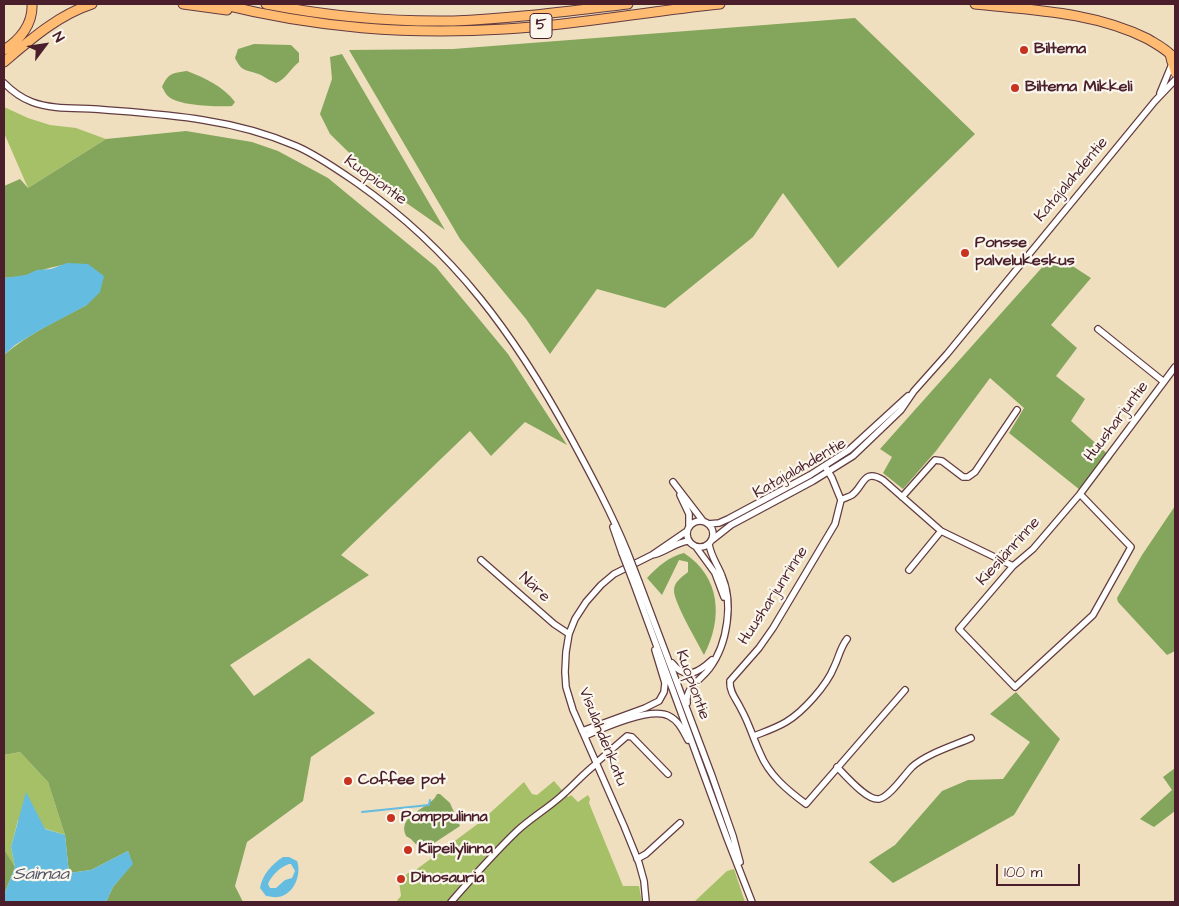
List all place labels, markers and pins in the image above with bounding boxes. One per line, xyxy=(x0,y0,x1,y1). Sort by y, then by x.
place label: Biltema xyxy=(1034,40,1086,60)
marker: Biltema xyxy=(1018,44,1030,56)
place label: Biltema Mikkeli xyxy=(1025,78,1132,98)
marker: Biltema Mikkeli xyxy=(1009,82,1021,94)
place label: Ponsse palvelukeskus xyxy=(975,234,1075,272)
marker: Ponsse palvelukeskus xyxy=(959,247,971,259)
place label: Coffee pot xyxy=(358,771,445,791)
marker: Coffee pot xyxy=(342,775,354,787)
place label: Pomppulinna xyxy=(401,808,488,828)
marker: Pomppulinna xyxy=(385,812,397,824)
place label: Kiipeilylinna xyxy=(418,840,493,860)
marker: Kiipeilylinna xyxy=(402,844,414,856)
place label: Dinosauria xyxy=(411,869,484,889)
marker: Dinosauria xyxy=(395,873,407,885)

